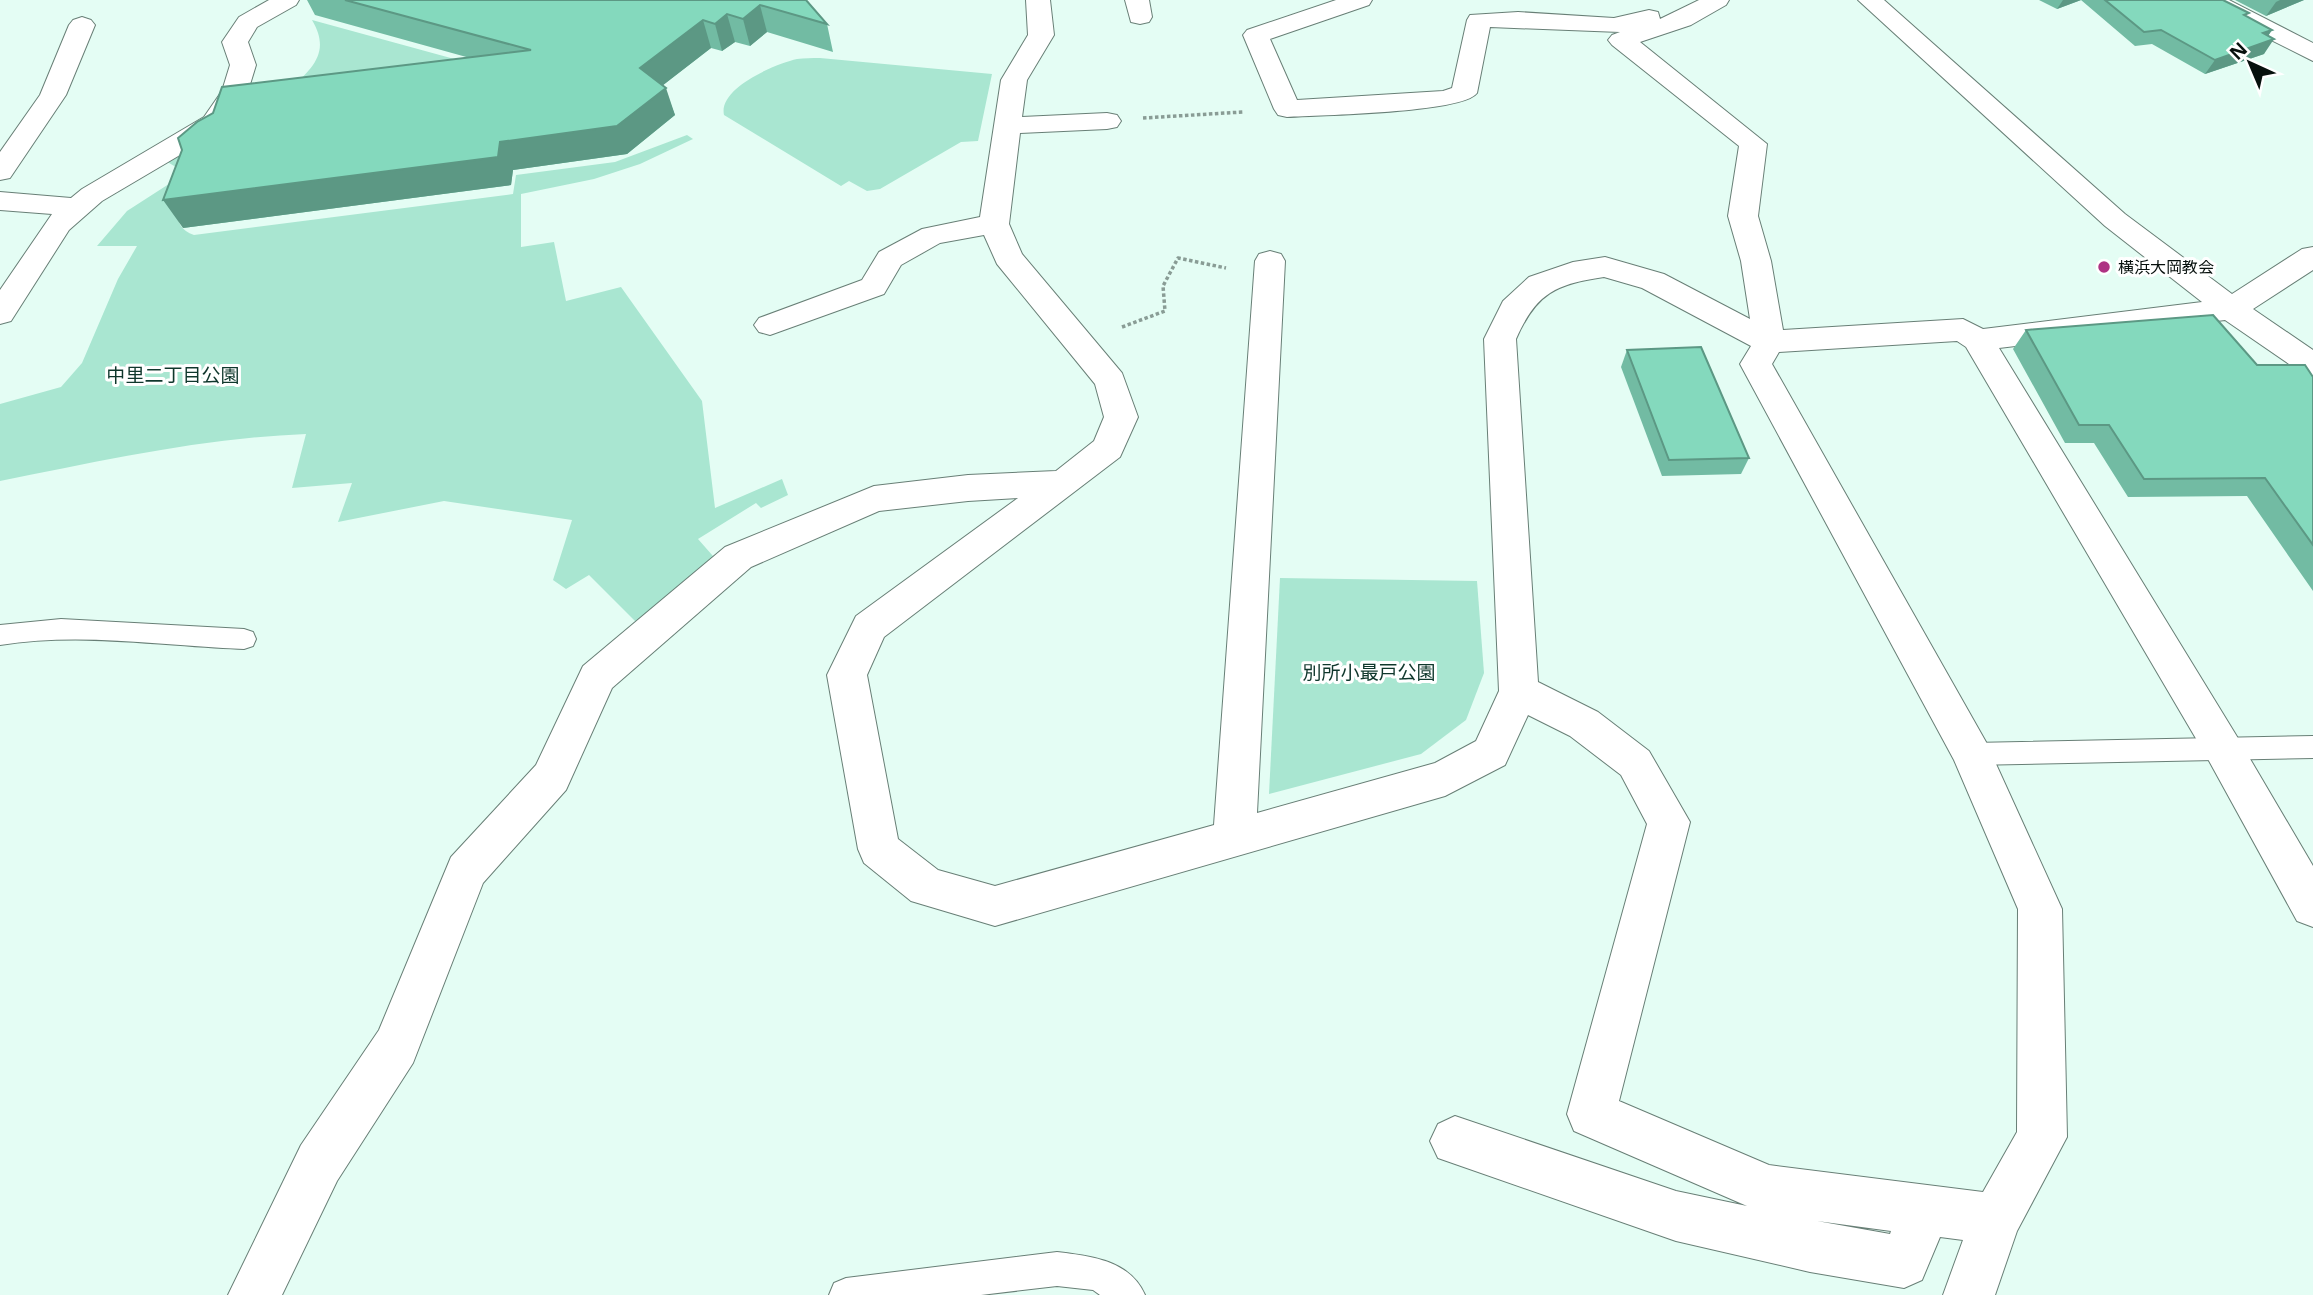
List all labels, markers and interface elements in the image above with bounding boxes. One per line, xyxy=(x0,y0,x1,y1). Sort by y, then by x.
north arrow xyxy=(2215,28,2285,98)
text: N xyxy=(2224,36,2253,65)
place label: 横浜大岡教会 xyxy=(2118,256,2214,278)
marker: 横浜大岡教会 xyxy=(2096,259,2112,275)
park label: 中里二丁目公園 xyxy=(106,362,240,388)
park label: 別所小最戸公園 xyxy=(1302,659,1436,685)

